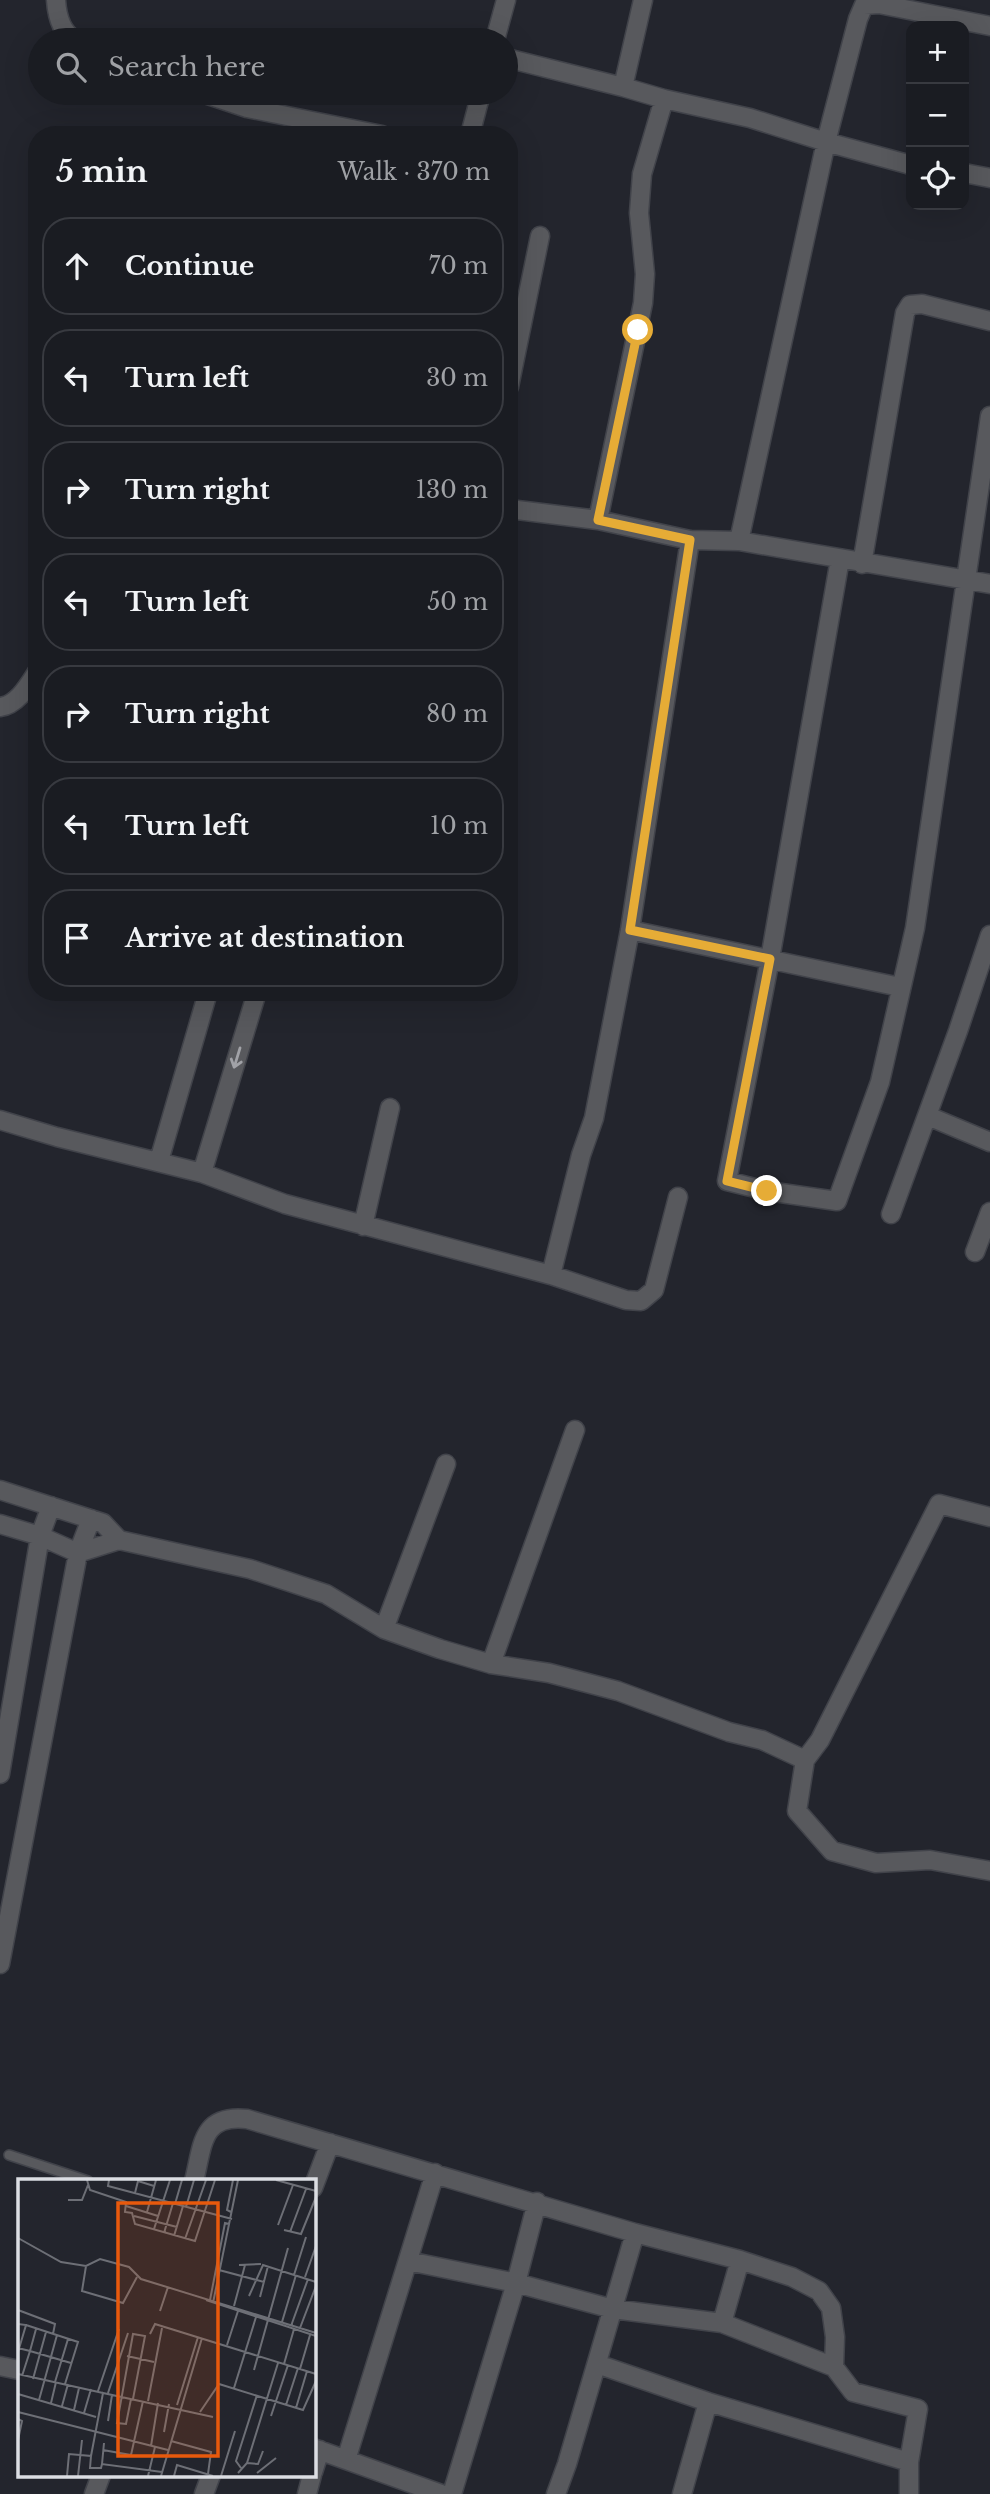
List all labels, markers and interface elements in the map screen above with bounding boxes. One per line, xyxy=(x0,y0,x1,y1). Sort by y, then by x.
map controls xyxy=(906,21,969,210)
button: + xyxy=(906,21,969,84)
search box xyxy=(28,28,518,105)
icon: search xyxy=(52,48,90,86)
text: Search here xyxy=(108,51,265,83)
button: − xyxy=(906,84,969,147)
button: locate xyxy=(906,147,969,210)
text: 5 min xyxy=(56,153,148,190)
text: Walk · 370 m xyxy=(338,158,490,186)
icon: ahead xyxy=(58,247,96,285)
text: Continue xyxy=(125,250,254,282)
text: 70 m xyxy=(429,252,488,280)
route start xyxy=(622,314,653,345)
icon: left xyxy=(58,359,96,397)
text: Turn left xyxy=(125,362,249,394)
text: 30 m xyxy=(426,364,488,392)
icon: right xyxy=(58,471,96,509)
text: Turn right xyxy=(125,474,270,506)
text: 130 m xyxy=(416,476,488,504)
icon: left xyxy=(58,583,96,621)
text: Turn left xyxy=(125,586,249,618)
text: 50 m xyxy=(427,588,488,616)
icon: right xyxy=(58,695,96,733)
text: Turn right xyxy=(125,698,270,730)
text: 80 m xyxy=(426,700,488,728)
icon: left xyxy=(58,807,96,845)
text: Turn left xyxy=(125,810,249,842)
text: 10 m xyxy=(430,812,488,840)
icon: arrive xyxy=(58,919,96,957)
text: Arrive at destination xyxy=(125,922,405,954)
one-way arrow xyxy=(230,1046,243,1068)
route end xyxy=(751,1175,782,1206)
inset map xyxy=(18,2179,315,2476)

